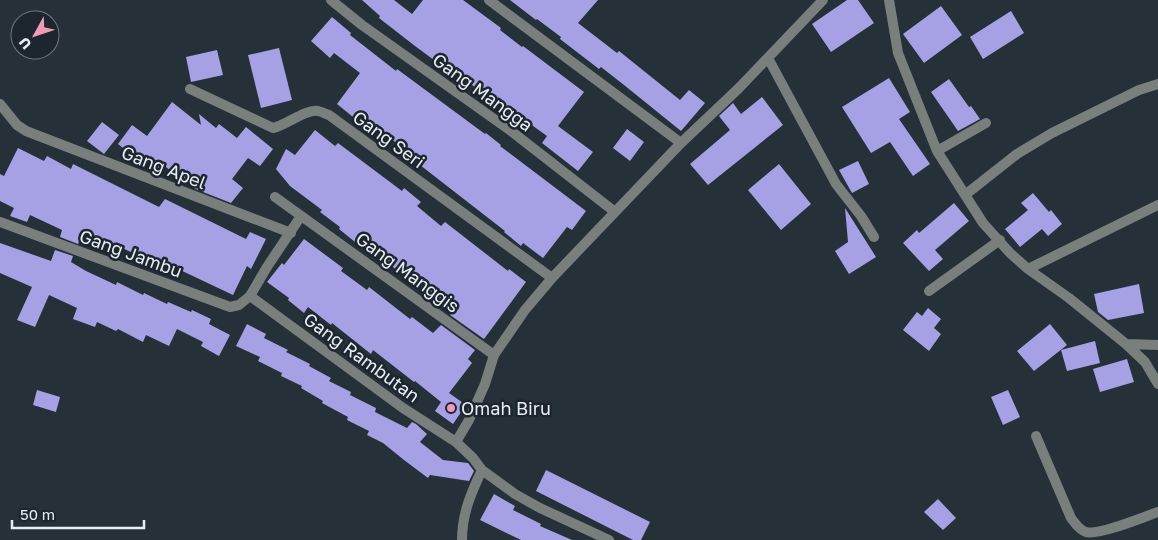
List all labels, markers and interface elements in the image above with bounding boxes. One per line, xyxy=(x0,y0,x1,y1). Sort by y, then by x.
north arrow xyxy=(10,10,60,60)
text: U xyxy=(15,34,34,53)
street label: Gang Mangga xyxy=(429,48,537,136)
street label: Gang Seri xyxy=(349,106,429,172)
street label: Gang Apel xyxy=(119,141,210,193)
street label: Gang Jambu xyxy=(77,224,185,282)
street label: Gang Manggis xyxy=(352,227,464,317)
street label: Gang Rambutan xyxy=(300,308,424,406)
place label: Omah Biru xyxy=(461,397,551,419)
marker: Omah Biru xyxy=(445,402,457,414)
scale bar xyxy=(12,498,145,530)
text: 50 m xyxy=(20,505,55,523)

